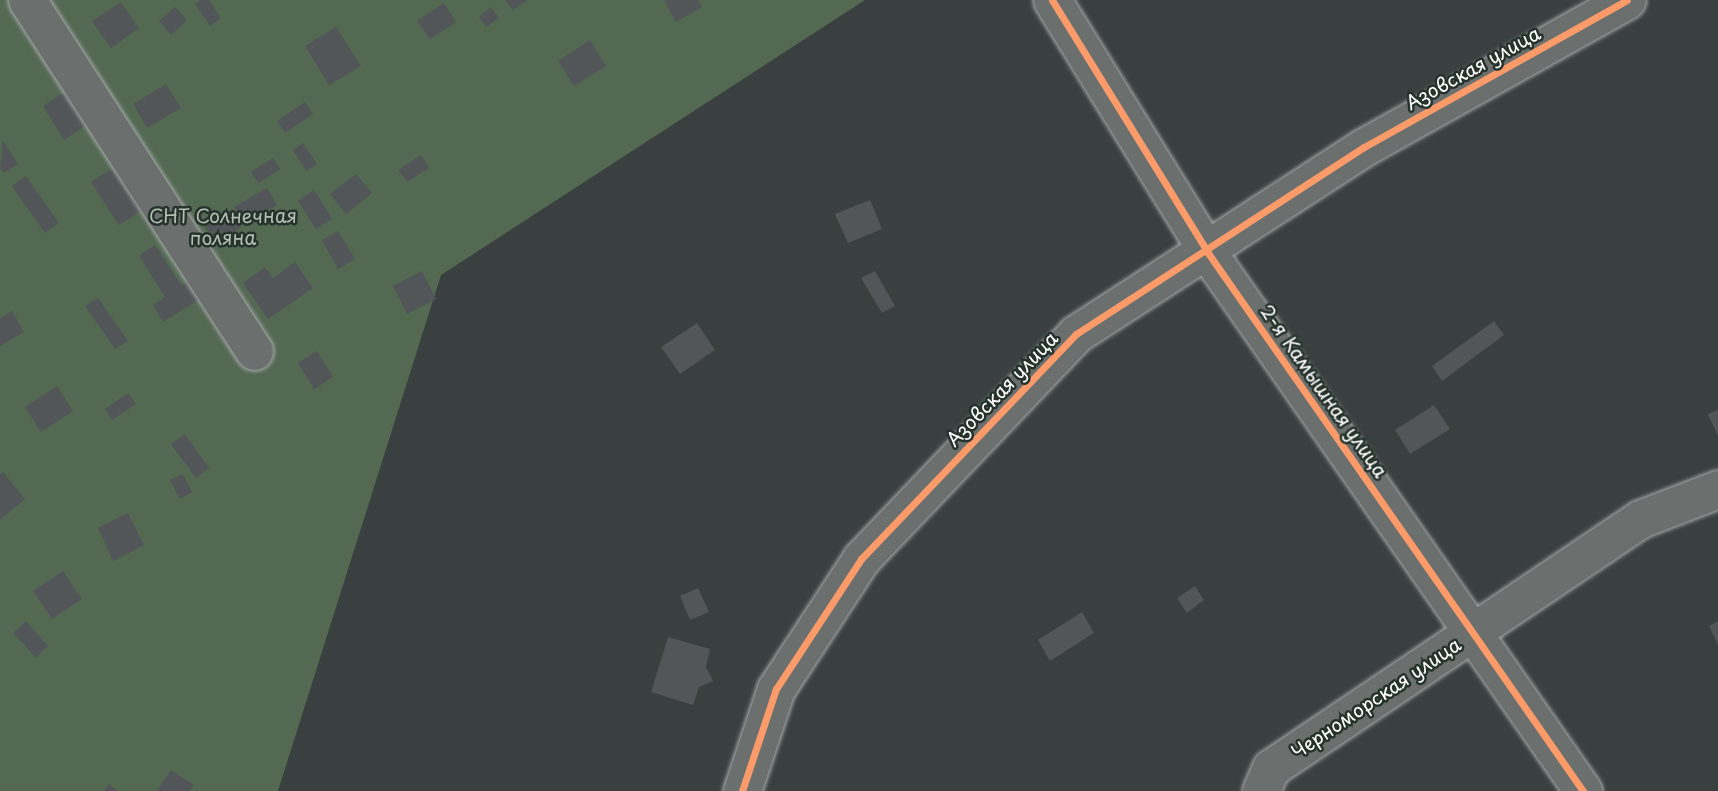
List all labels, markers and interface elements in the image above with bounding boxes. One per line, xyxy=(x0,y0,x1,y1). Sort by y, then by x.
street label: Азовская улица xyxy=(1401,21,1545,115)
park label: СНТ Солнечная поляна xyxy=(148,205,298,249)
street label: 2-я Камышная улица xyxy=(1256,300,1392,482)
street label: Азовская улица xyxy=(941,327,1063,451)
street label: Черноморская улица xyxy=(1287,632,1465,764)

